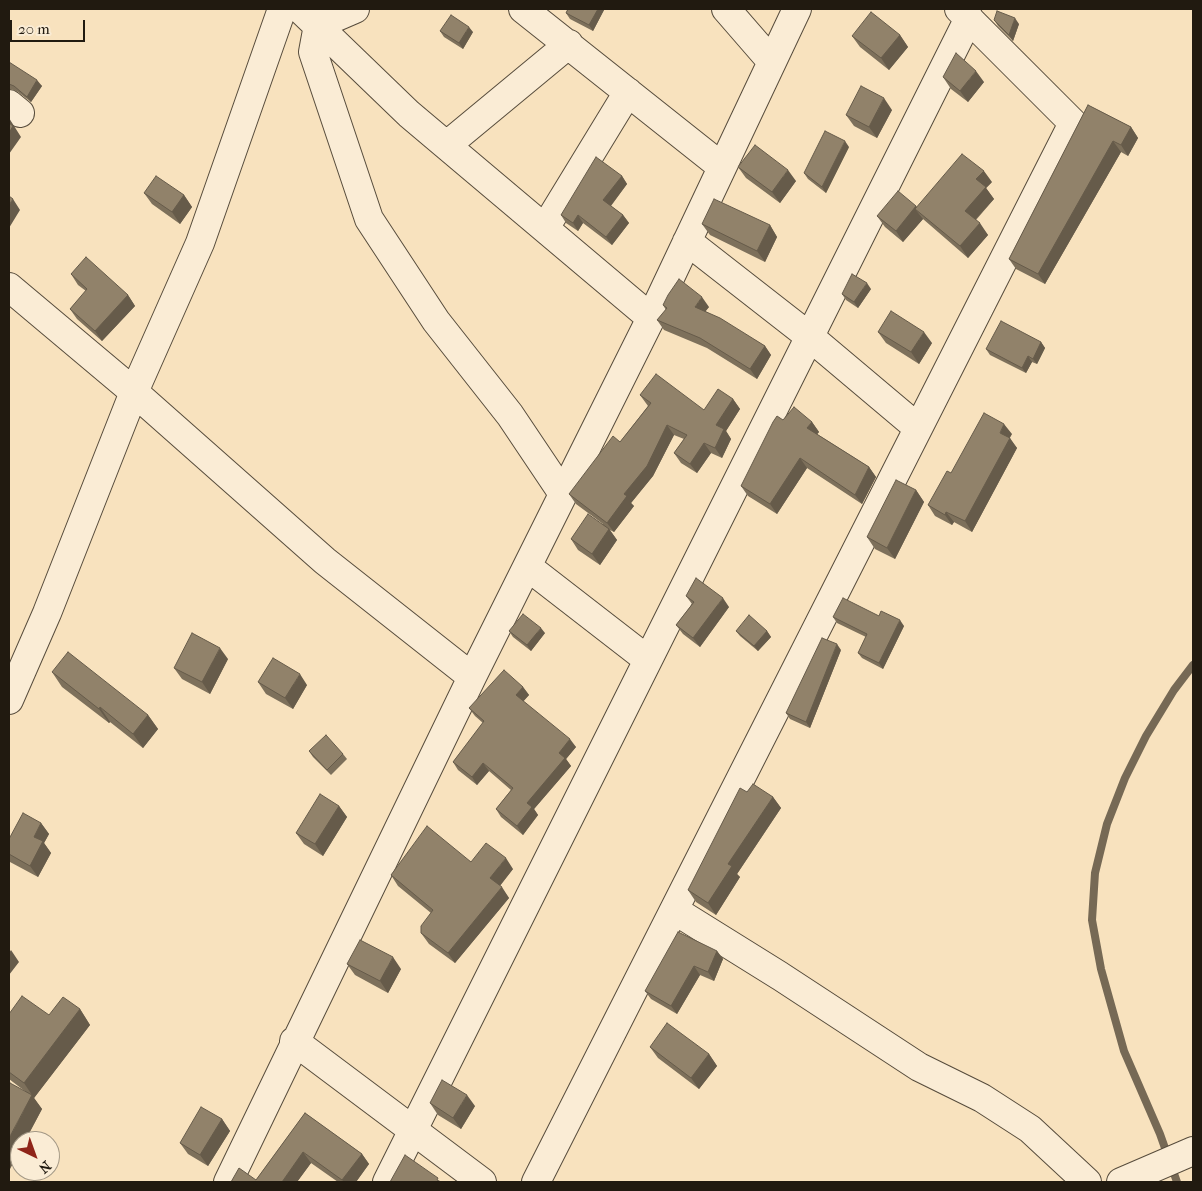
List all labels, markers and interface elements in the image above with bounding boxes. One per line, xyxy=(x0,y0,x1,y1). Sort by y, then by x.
scale bar xyxy=(12,10,88,42)
text: 20 m xyxy=(18,20,50,38)
north arrow xyxy=(10,1131,60,1181)
text: N xyxy=(35,1157,54,1177)

